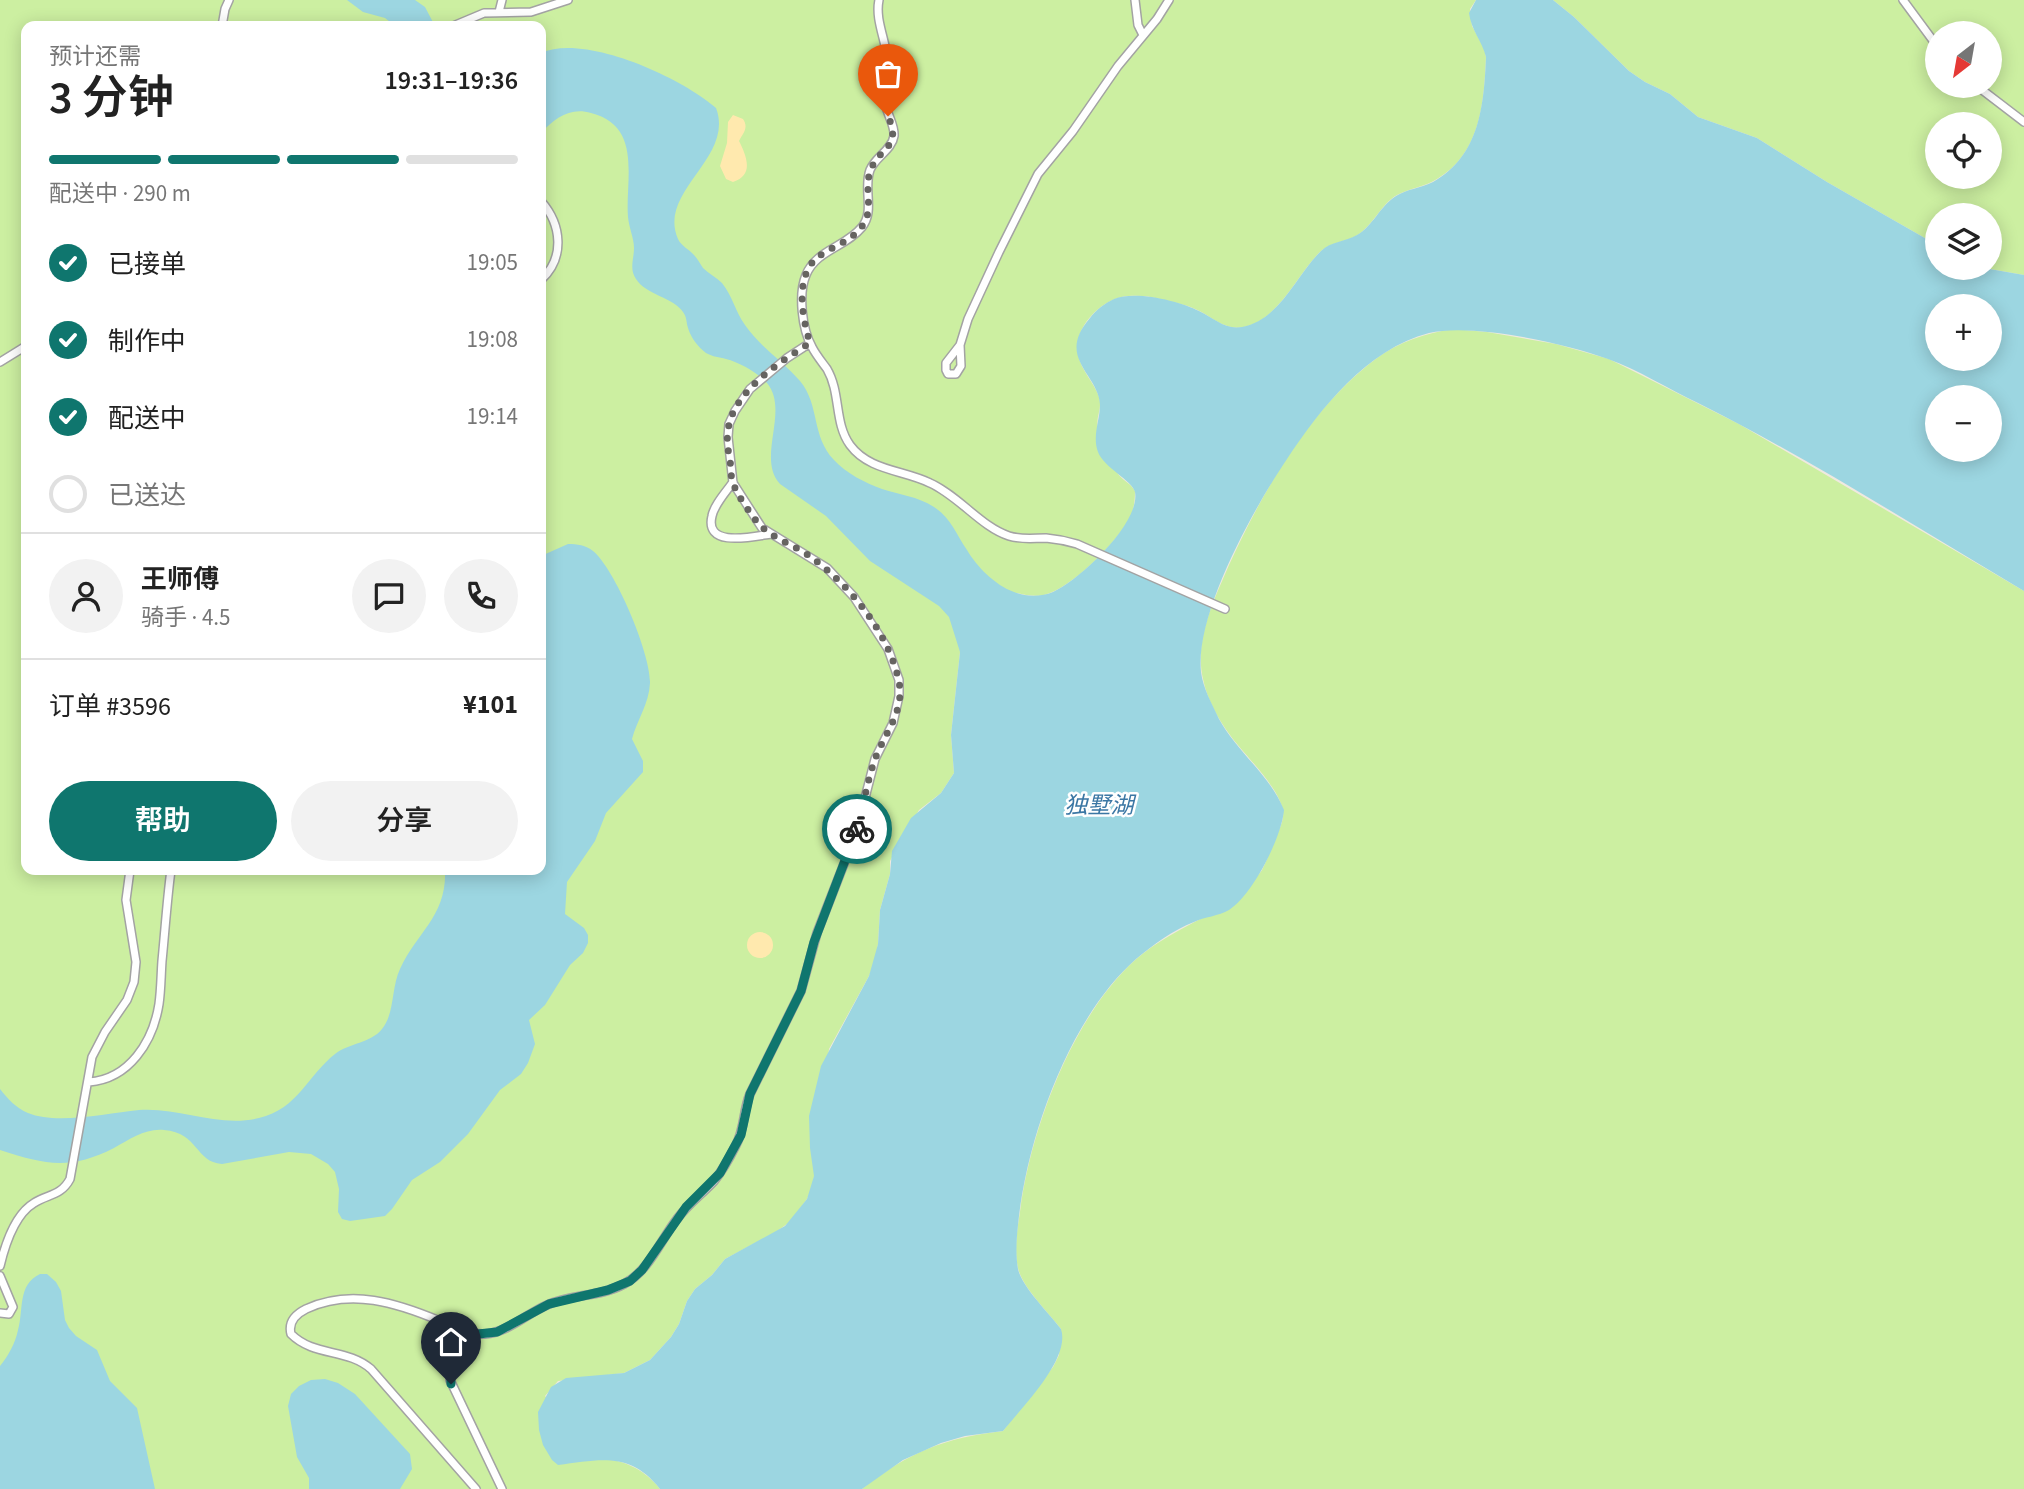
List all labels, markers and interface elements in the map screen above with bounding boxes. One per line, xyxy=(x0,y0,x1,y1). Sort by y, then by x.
north arrow xyxy=(1925,21,2002,98)
map controls xyxy=(1925,21,2002,462)
text: 预计还需 xyxy=(49,40,141,73)
pin xyxy=(858,44,918,116)
icon: bag xyxy=(869,55,907,93)
text: 19:31–19:36 xyxy=(385,62,518,99)
text: 3 分钟 xyxy=(49,66,174,131)
button: locate xyxy=(1925,112,2002,189)
text: 配送中 · 290 m xyxy=(49,177,191,210)
button: layers xyxy=(1925,203,2002,280)
icon: check xyxy=(49,244,87,282)
text: 已接单 xyxy=(108,246,186,283)
text: 19:05 xyxy=(467,246,518,279)
button: + xyxy=(1925,294,2002,371)
icon: check xyxy=(49,321,87,359)
text: 制作中 xyxy=(108,323,186,360)
text: 19:08 xyxy=(467,323,518,356)
button: − xyxy=(1925,385,2002,462)
icon: check xyxy=(49,398,87,436)
text: 配送中 xyxy=(108,400,186,437)
text: 19:14 xyxy=(467,400,518,433)
text: 已送达 xyxy=(108,477,186,514)
button: person xyxy=(49,559,123,633)
button: chat xyxy=(352,559,426,633)
button: phone xyxy=(444,559,518,633)
text: 王师傅 xyxy=(141,561,219,598)
text: 骑手 · 4.5 xyxy=(141,601,231,634)
text: ¥101 xyxy=(463,686,518,723)
text: 订单 #3596 xyxy=(49,688,171,725)
button: 帮助 xyxy=(49,781,277,861)
button: 分享 xyxy=(291,781,518,861)
water label: 独墅湖 xyxy=(1065,789,1137,822)
courier xyxy=(822,794,892,864)
icon: bike xyxy=(838,810,876,848)
pin xyxy=(421,1312,481,1384)
icon: home xyxy=(432,1323,470,1361)

